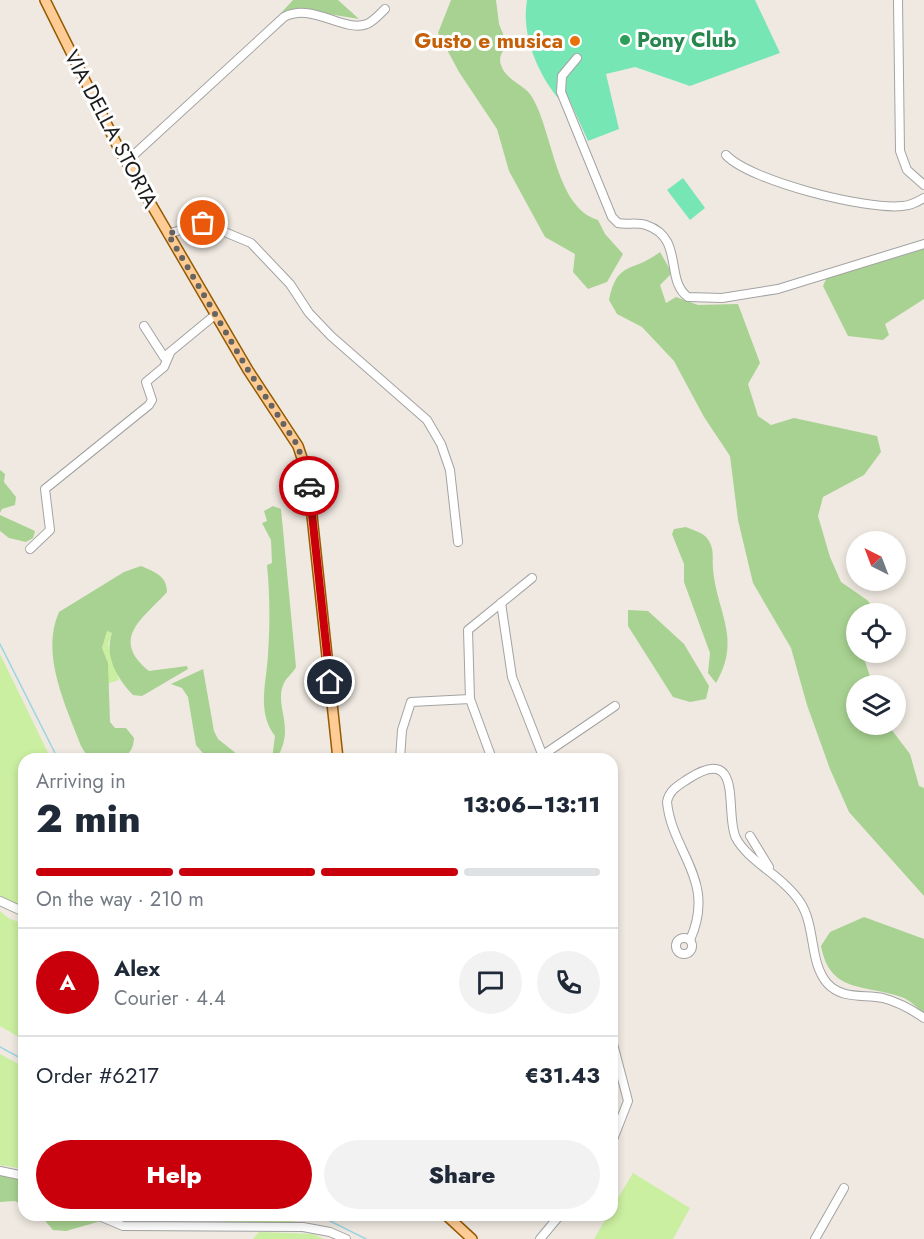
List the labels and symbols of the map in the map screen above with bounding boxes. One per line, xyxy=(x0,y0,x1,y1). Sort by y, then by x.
place label: Pony Club xyxy=(637,25,737,55)
place label: Gusto e musica xyxy=(414,26,563,56)
marker: Pony Club xyxy=(618,33,632,47)
marker: Gusto e musica xyxy=(568,34,582,48)
street label: VIA DELLA STORTA xyxy=(57,45,165,213)
pin xyxy=(177,197,228,248)
courier xyxy=(279,456,339,516)
north arrow xyxy=(846,531,906,591)
pin xyxy=(304,656,355,707)

